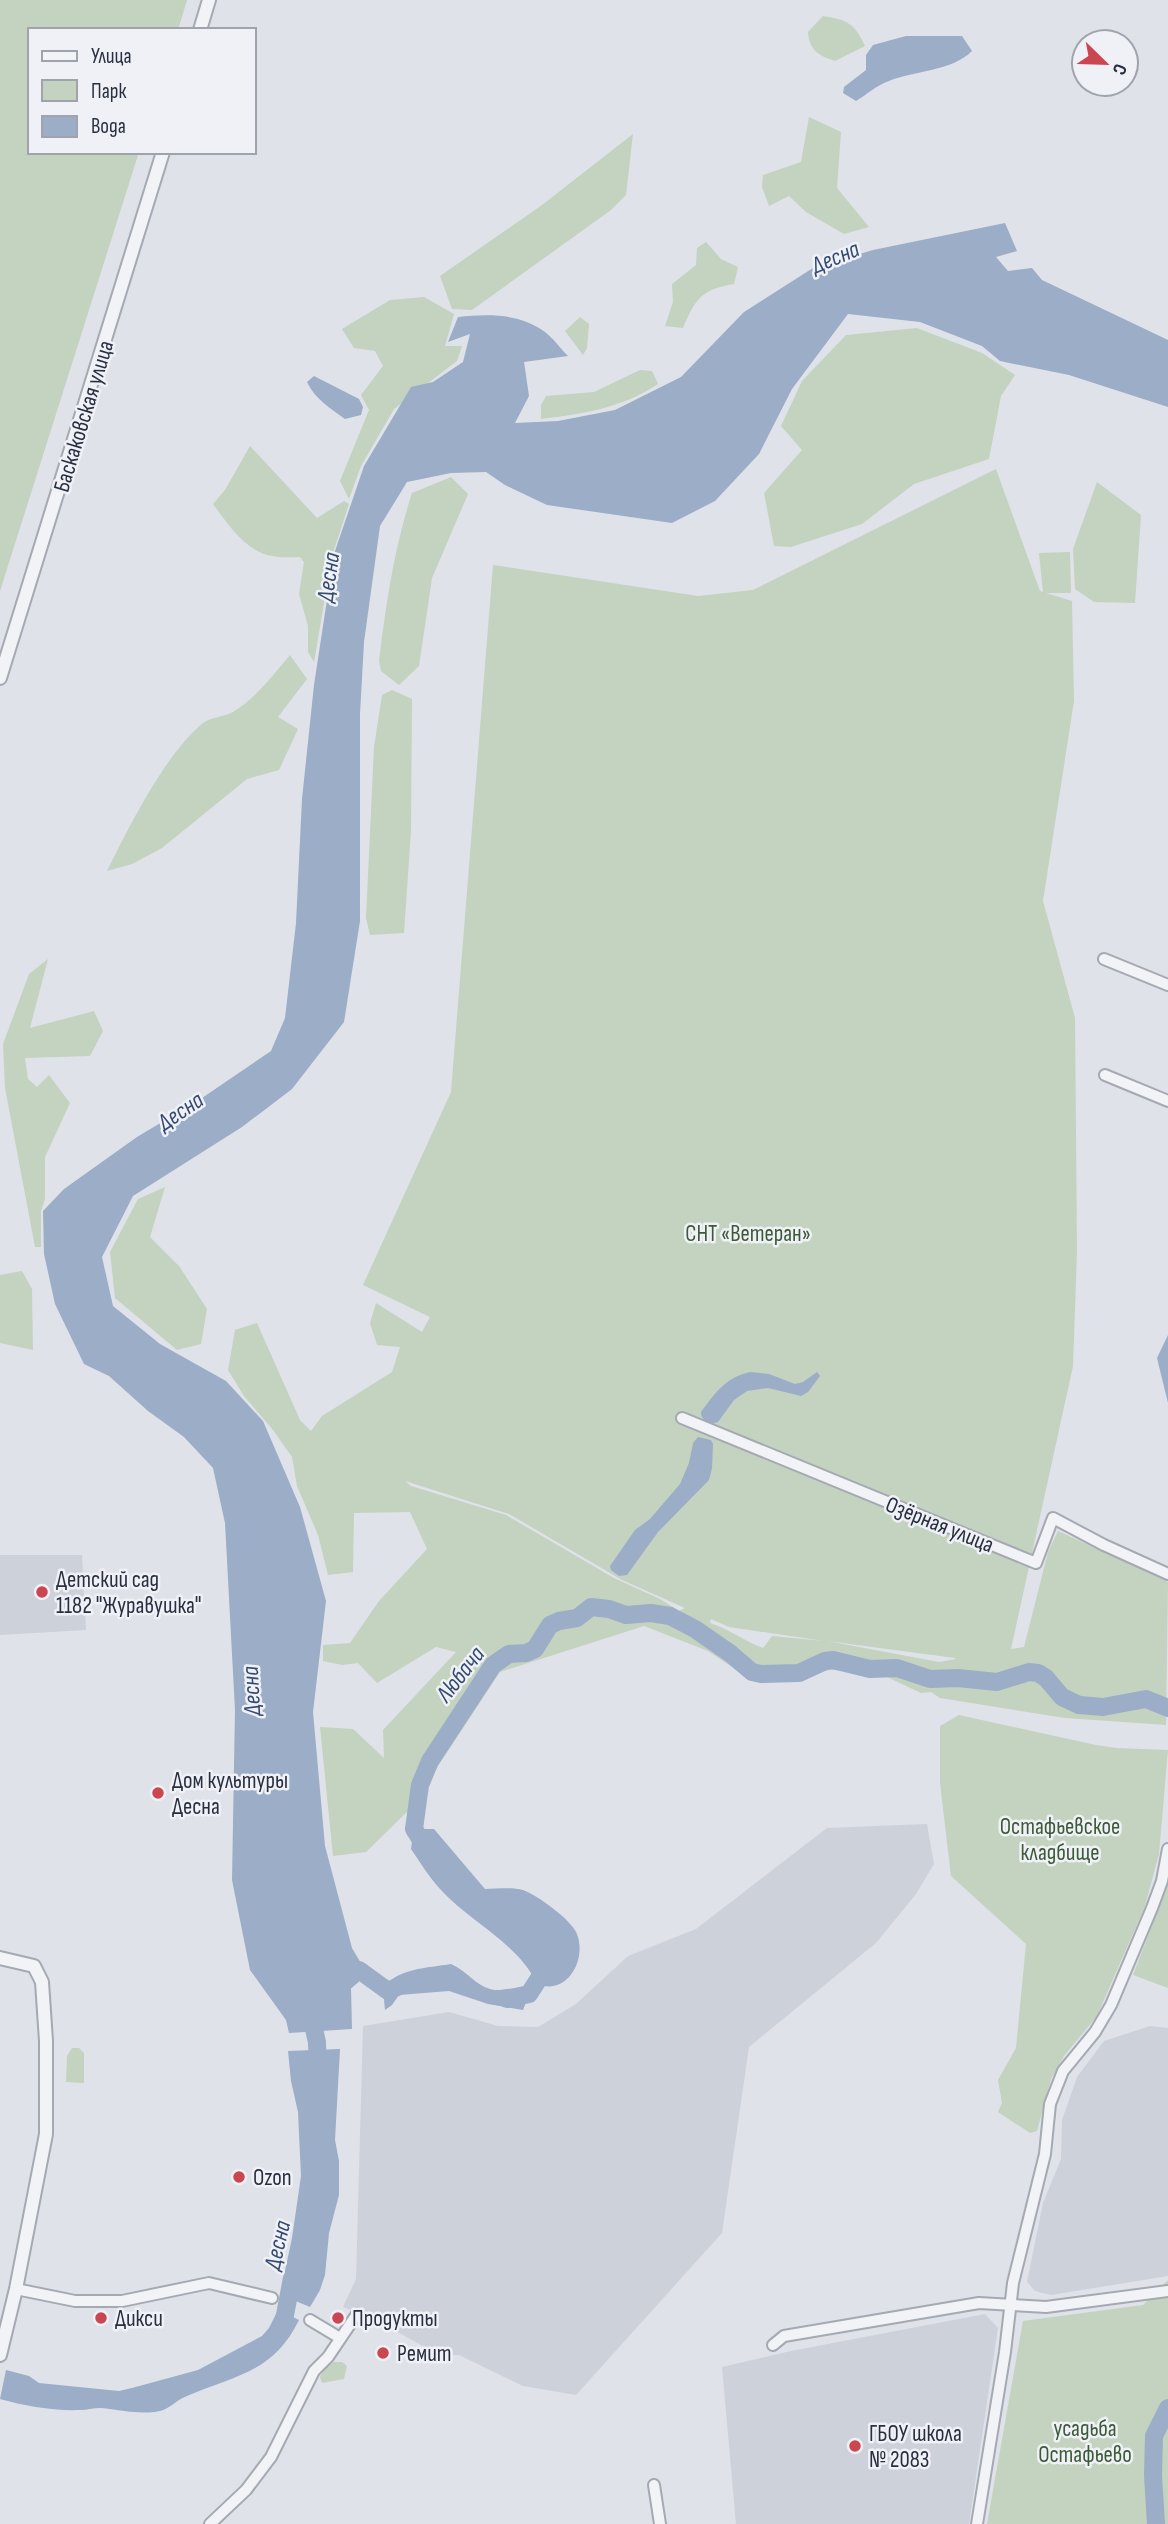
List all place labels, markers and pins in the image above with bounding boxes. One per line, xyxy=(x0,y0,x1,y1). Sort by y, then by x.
place label: Детский сад 1182 "Журавушка" xyxy=(56,1566,202,1620)
marker: Детский сад 1182 "Журавушка" xyxy=(34,1584,50,1600)
place label: Дом культуры Десна xyxy=(172,1767,288,1821)
marker: Дом культуры Десна xyxy=(150,1785,166,1801)
place label: Ozon xyxy=(253,2164,292,2192)
marker: Ozon xyxy=(231,2169,247,2185)
place label: Дикси xyxy=(115,2305,163,2333)
place label: Продукты xyxy=(352,2305,438,2333)
marker: Дикси xyxy=(93,2310,109,2326)
marker: Продукты xyxy=(330,2310,346,2326)
place label: Ремит xyxy=(397,2340,452,2368)
marker: Ремит xyxy=(375,2345,391,2361)
place label: ГБОУ школа № 2083 xyxy=(869,2420,962,2474)
marker: ГБОУ школа № 2083 xyxy=(847,2438,863,2454)

